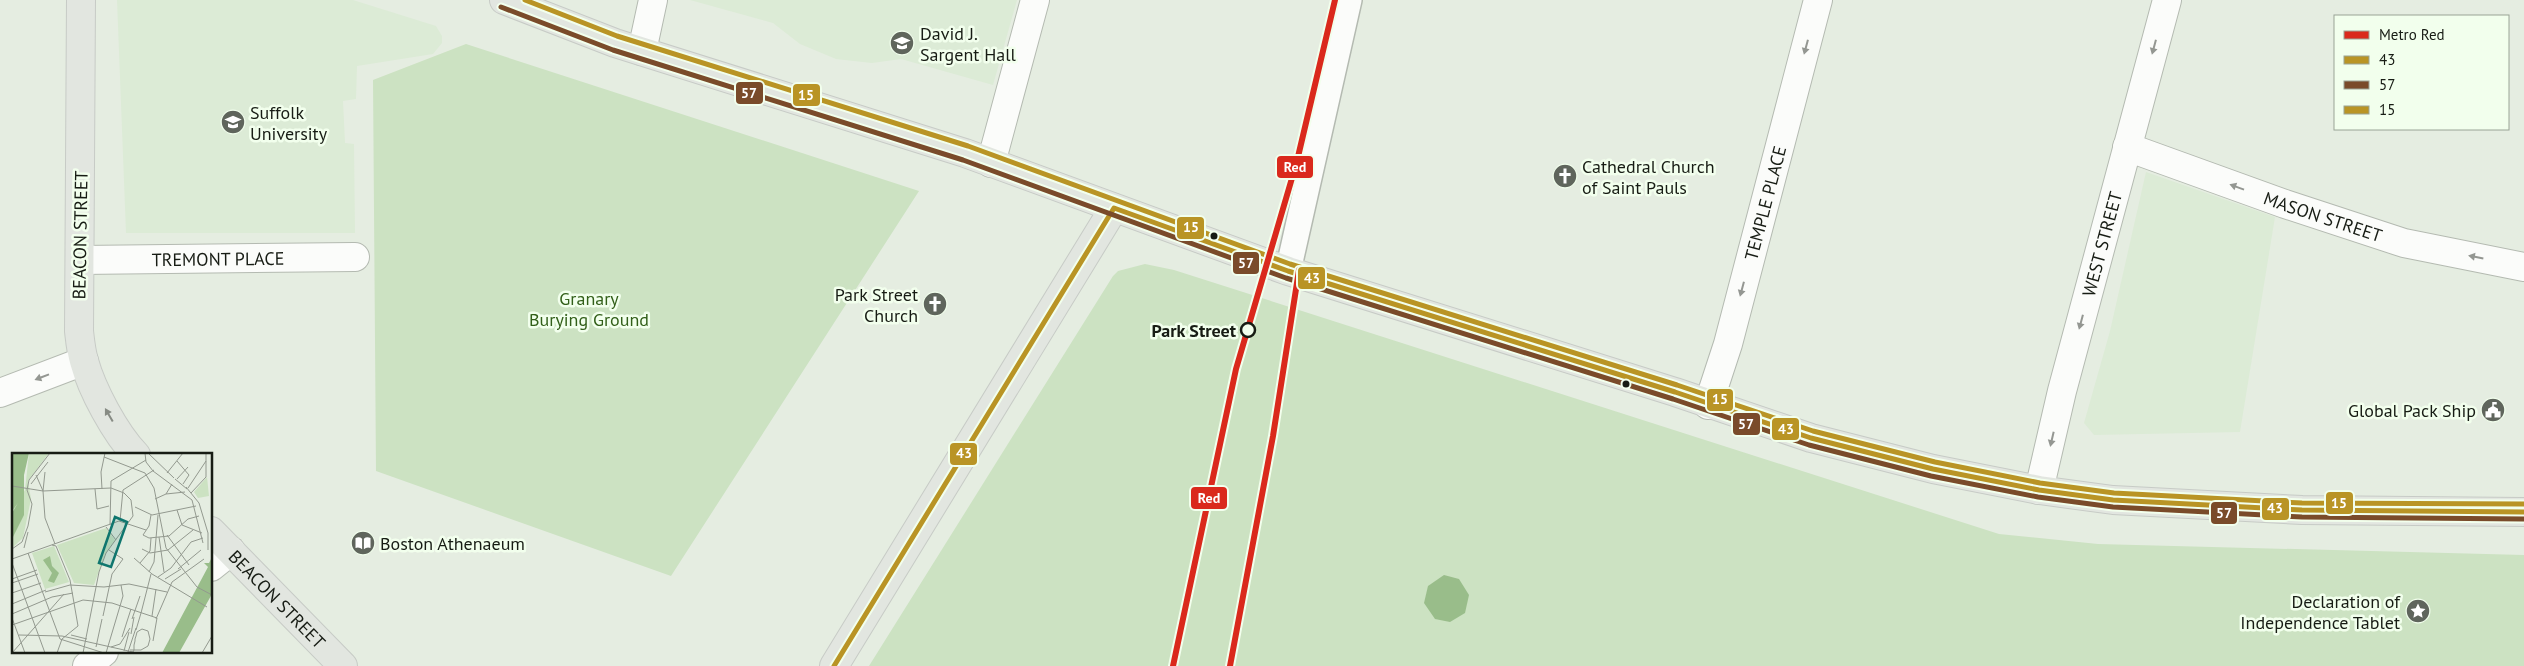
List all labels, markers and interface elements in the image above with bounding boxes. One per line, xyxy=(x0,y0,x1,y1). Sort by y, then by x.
legend xyxy=(2334,15,2509,130)
place label: David J. Sargent Hall xyxy=(920,22,1016,66)
text: Metro Red xyxy=(2379,25,2445,44)
school or university icon: David J. Sargent Hall xyxy=(889,30,915,56)
one-way arrow xyxy=(1802,40,1810,55)
one-way arrow xyxy=(2150,40,2158,55)
text: 43 xyxy=(2379,50,2395,69)
text: 57 xyxy=(2379,75,2395,94)
line badge: 57 xyxy=(735,81,764,105)
line badge: 15 xyxy=(792,83,821,107)
text: 57 xyxy=(741,84,757,102)
text: 15 xyxy=(798,86,814,104)
text: 15 xyxy=(2379,100,2395,119)
place label: Suffolk University xyxy=(250,101,328,145)
school or university icon: Suffolk University xyxy=(220,109,246,135)
street label: TEMPLE PLACE xyxy=(1739,143,1791,263)
line badge: Red xyxy=(1276,155,1314,179)
place label: Cathedral Church of Saint Pauls xyxy=(1582,155,1715,199)
text: Red xyxy=(1284,158,1306,176)
church icon: Cathedral Church of Saint Pauls xyxy=(1552,163,1578,189)
street label: BEACON STREET xyxy=(67,170,93,300)
one-way arrow xyxy=(2229,183,2244,190)
street label: MASON STREET xyxy=(2261,186,2385,247)
street label: WEST STREET xyxy=(2076,189,2127,299)
line badge: 15 xyxy=(1176,216,1205,240)
text: 15 xyxy=(1183,218,1199,236)
unlabelled marker xyxy=(1209,231,1219,241)
street label: TREMONT PLACE xyxy=(152,246,284,271)
line badge: 57 xyxy=(1232,251,1260,275)
one-way arrow xyxy=(2468,253,2484,261)
text: 57 xyxy=(1238,254,1254,272)
line badge: 43 xyxy=(1297,266,1326,290)
text: 43 xyxy=(1304,269,1320,287)
one-way arrow xyxy=(1738,281,1746,296)
place label: Park Street Church xyxy=(835,283,918,327)
park label: Granary Burying Ground xyxy=(529,287,649,331)
church icon: Park Street Church xyxy=(922,291,948,317)
one-way arrow xyxy=(2077,315,2085,330)
place label: Park Street xyxy=(1152,319,1237,342)
marker: Park Street xyxy=(1240,322,1256,338)
one-way arrow xyxy=(34,373,49,381)
unlabelled marker xyxy=(1621,379,1631,389)
line badge: 15 xyxy=(1706,388,1734,412)
text: 15 xyxy=(1712,390,1728,408)
public building icon: Global Pack Ship xyxy=(2480,397,2506,423)
place label: Global Pack Ship xyxy=(2348,399,2476,422)
one-way arrow xyxy=(104,408,113,421)
line badge: 57 xyxy=(1732,412,1761,436)
text: 57 xyxy=(1738,415,1754,433)
line badge: 43 xyxy=(1771,417,1800,441)
text: 43 xyxy=(1778,420,1794,438)
one-way arrow xyxy=(2048,432,2056,447)
line badge: 43 xyxy=(949,442,978,466)
text: 43 xyxy=(956,444,972,462)
inset map xyxy=(12,453,212,654)
line badge: Red xyxy=(1190,486,1228,510)
text: Red xyxy=(1198,489,1220,507)
line badge: 15 xyxy=(2325,491,2354,515)
text: 15 xyxy=(2331,494,2347,512)
line badge: 43 xyxy=(2261,497,2290,521)
text: 43 xyxy=(2267,499,2283,517)
line badge: 57 xyxy=(2210,501,2238,525)
text: 57 xyxy=(2216,504,2232,522)
library icon: Boston Athenaeum xyxy=(350,530,376,556)
place label: Boston Athenaeum xyxy=(380,532,525,555)
street label: BEACON STREET xyxy=(224,545,331,653)
place label: Declaration of Independence Tablet xyxy=(2240,590,2401,634)
place icon: Declaration of Independence Tablet xyxy=(2405,598,2431,624)

